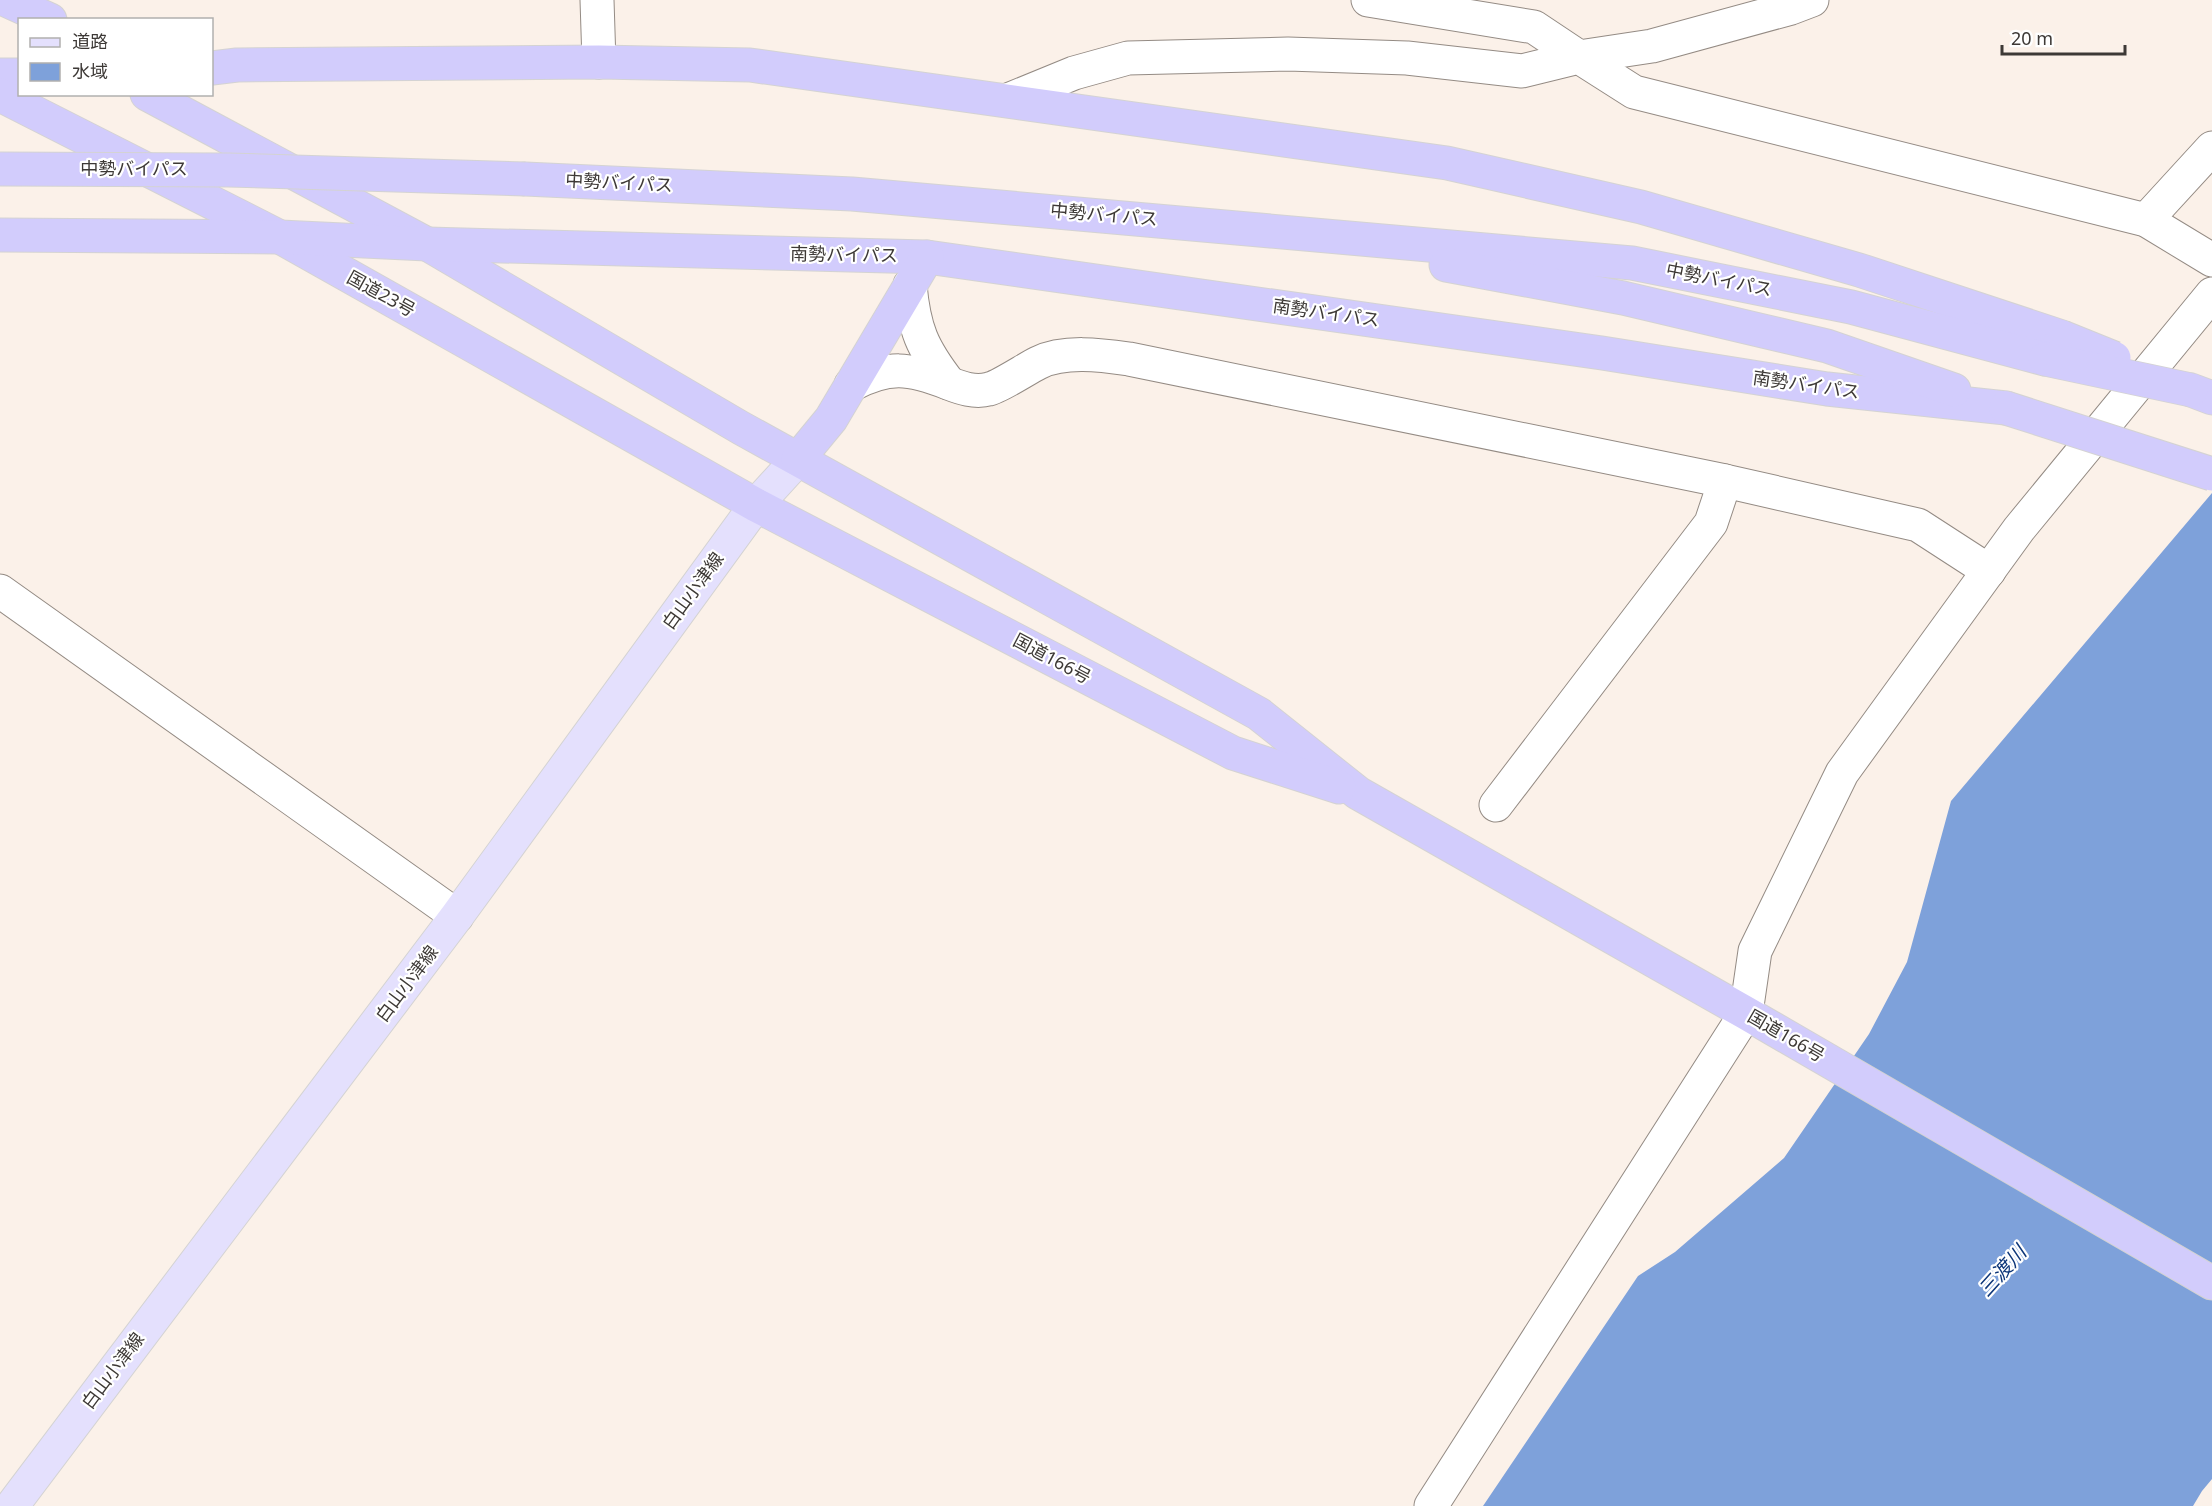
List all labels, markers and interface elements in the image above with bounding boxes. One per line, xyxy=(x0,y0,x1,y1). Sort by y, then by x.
legend xyxy=(18,18,213,96)
scale bar xyxy=(2002,18,2125,56)
text: 20 m xyxy=(2011,26,2053,50)
text: 道路 xyxy=(72,29,108,53)
text: 水域 xyxy=(72,59,108,83)
street label: 中勢バイパス xyxy=(80,156,188,180)
street label: 中勢バイパス xyxy=(565,167,673,197)
street label: 中勢バイパス xyxy=(1049,197,1159,231)
street label: 南勢バイパス xyxy=(790,241,898,267)
street label: 中勢バイパス xyxy=(1664,257,1774,301)
street label: 国道23号 xyxy=(343,265,420,322)
street label: 南勢バイパス xyxy=(1271,293,1381,331)
street label: 南勢バイパス xyxy=(1751,365,1861,403)
street label: 白山小津線 xyxy=(656,547,728,634)
street label: 国道166号 xyxy=(1009,628,1096,689)
street label: 白山小津線 xyxy=(370,940,443,1027)
street label: 国道166号 xyxy=(1744,1004,1829,1067)
water label: 三渡川 xyxy=(1972,1238,2033,1302)
street label: 白山小津線 xyxy=(76,1327,149,1414)

